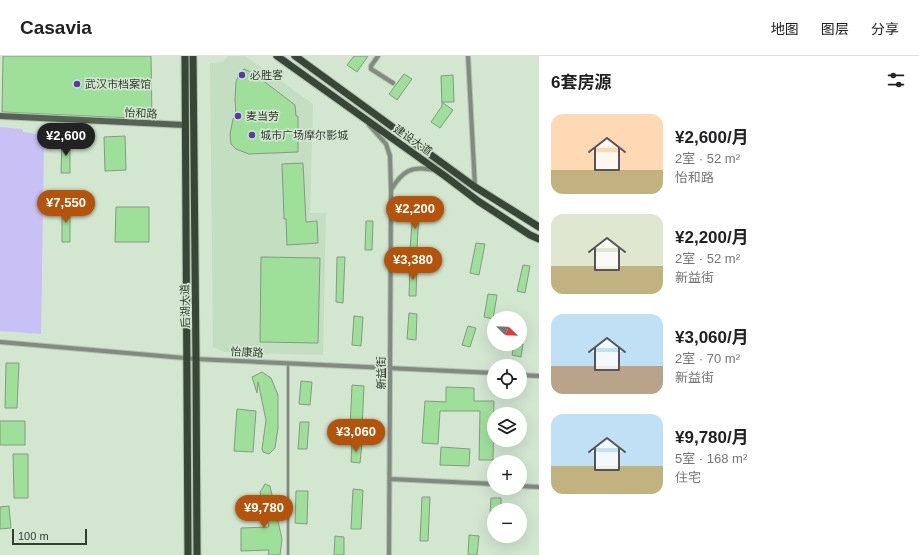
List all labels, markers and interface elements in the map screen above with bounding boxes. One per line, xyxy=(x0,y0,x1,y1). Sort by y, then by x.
text: Casavia xyxy=(20,17,92,38)
text: 地图 xyxy=(771,21,799,37)
text: 图层 xyxy=(821,21,849,37)
text: 分享 xyxy=(871,21,899,37)
place label: 必胜客 xyxy=(250,69,283,81)
icon: filters xyxy=(885,69,907,91)
marker: 必胜客 xyxy=(237,70,247,80)
text: 6套房源 xyxy=(551,73,611,92)
place label: 武汉市档案馆 xyxy=(85,78,151,90)
marker: 武汉市档案馆 xyxy=(72,79,82,89)
street label: 怡和路 xyxy=(124,106,158,120)
place label: 麦当劳 xyxy=(246,110,279,122)
marker: 麦当劳 xyxy=(233,111,243,121)
street label: 建设大道 xyxy=(392,122,434,158)
pin: ¥2,600 xyxy=(33,123,99,157)
text: ¥2,600 xyxy=(46,128,86,143)
text: ¥2,600/月 xyxy=(675,128,749,147)
place label: 城市广场摩尔影城 xyxy=(260,129,348,141)
marker: 城市广场摩尔影城 xyxy=(247,130,257,140)
icon: home xyxy=(583,130,631,178)
text: 2室 · 52 m² xyxy=(675,151,740,166)
text: 怡和路 xyxy=(675,170,714,185)
pin: ¥7,550 xyxy=(33,190,99,224)
text: ¥7,550 xyxy=(46,195,86,210)
pin: ¥2,200 xyxy=(382,196,448,230)
text: ¥2,200 xyxy=(395,201,435,216)
text: ¥2,200/月 xyxy=(675,228,749,247)
icon: home xyxy=(583,230,631,278)
pin: ¥3,380 xyxy=(380,247,446,281)
text: 2室 · 52 m² xyxy=(675,251,740,266)
text: ¥3,380 xyxy=(393,252,433,267)
text: 新益街 xyxy=(675,270,714,285)
street label: 后湖大道 xyxy=(179,284,191,328)
north arrow xyxy=(487,311,527,351)
map controls xyxy=(487,311,527,543)
text: ¥3,060/月 xyxy=(675,328,749,347)
icon: home xyxy=(583,330,631,378)
street label: 怡康路 xyxy=(230,345,264,359)
text: 2室 · 70 m² xyxy=(675,351,740,366)
street label: 新益街 xyxy=(375,357,387,390)
button: locate xyxy=(487,359,527,399)
text: 新益街 xyxy=(675,370,714,385)
button: layers xyxy=(487,407,527,447)
pin: ¥3,060 xyxy=(323,419,389,453)
text: ¥3,060 xyxy=(336,424,376,439)
text: ¥9,780/月 xyxy=(675,428,749,447)
icon: home xyxy=(583,430,631,478)
text: 5室 · 168 m² xyxy=(675,451,747,466)
button: + xyxy=(487,455,527,495)
text: 住宅 xyxy=(675,470,701,485)
pin: ¥9,780 xyxy=(231,495,297,529)
text: ¥9,780 xyxy=(244,500,284,515)
button: − xyxy=(487,503,527,543)
scale bar xyxy=(12,527,87,546)
text: 100 m xyxy=(18,530,49,542)

